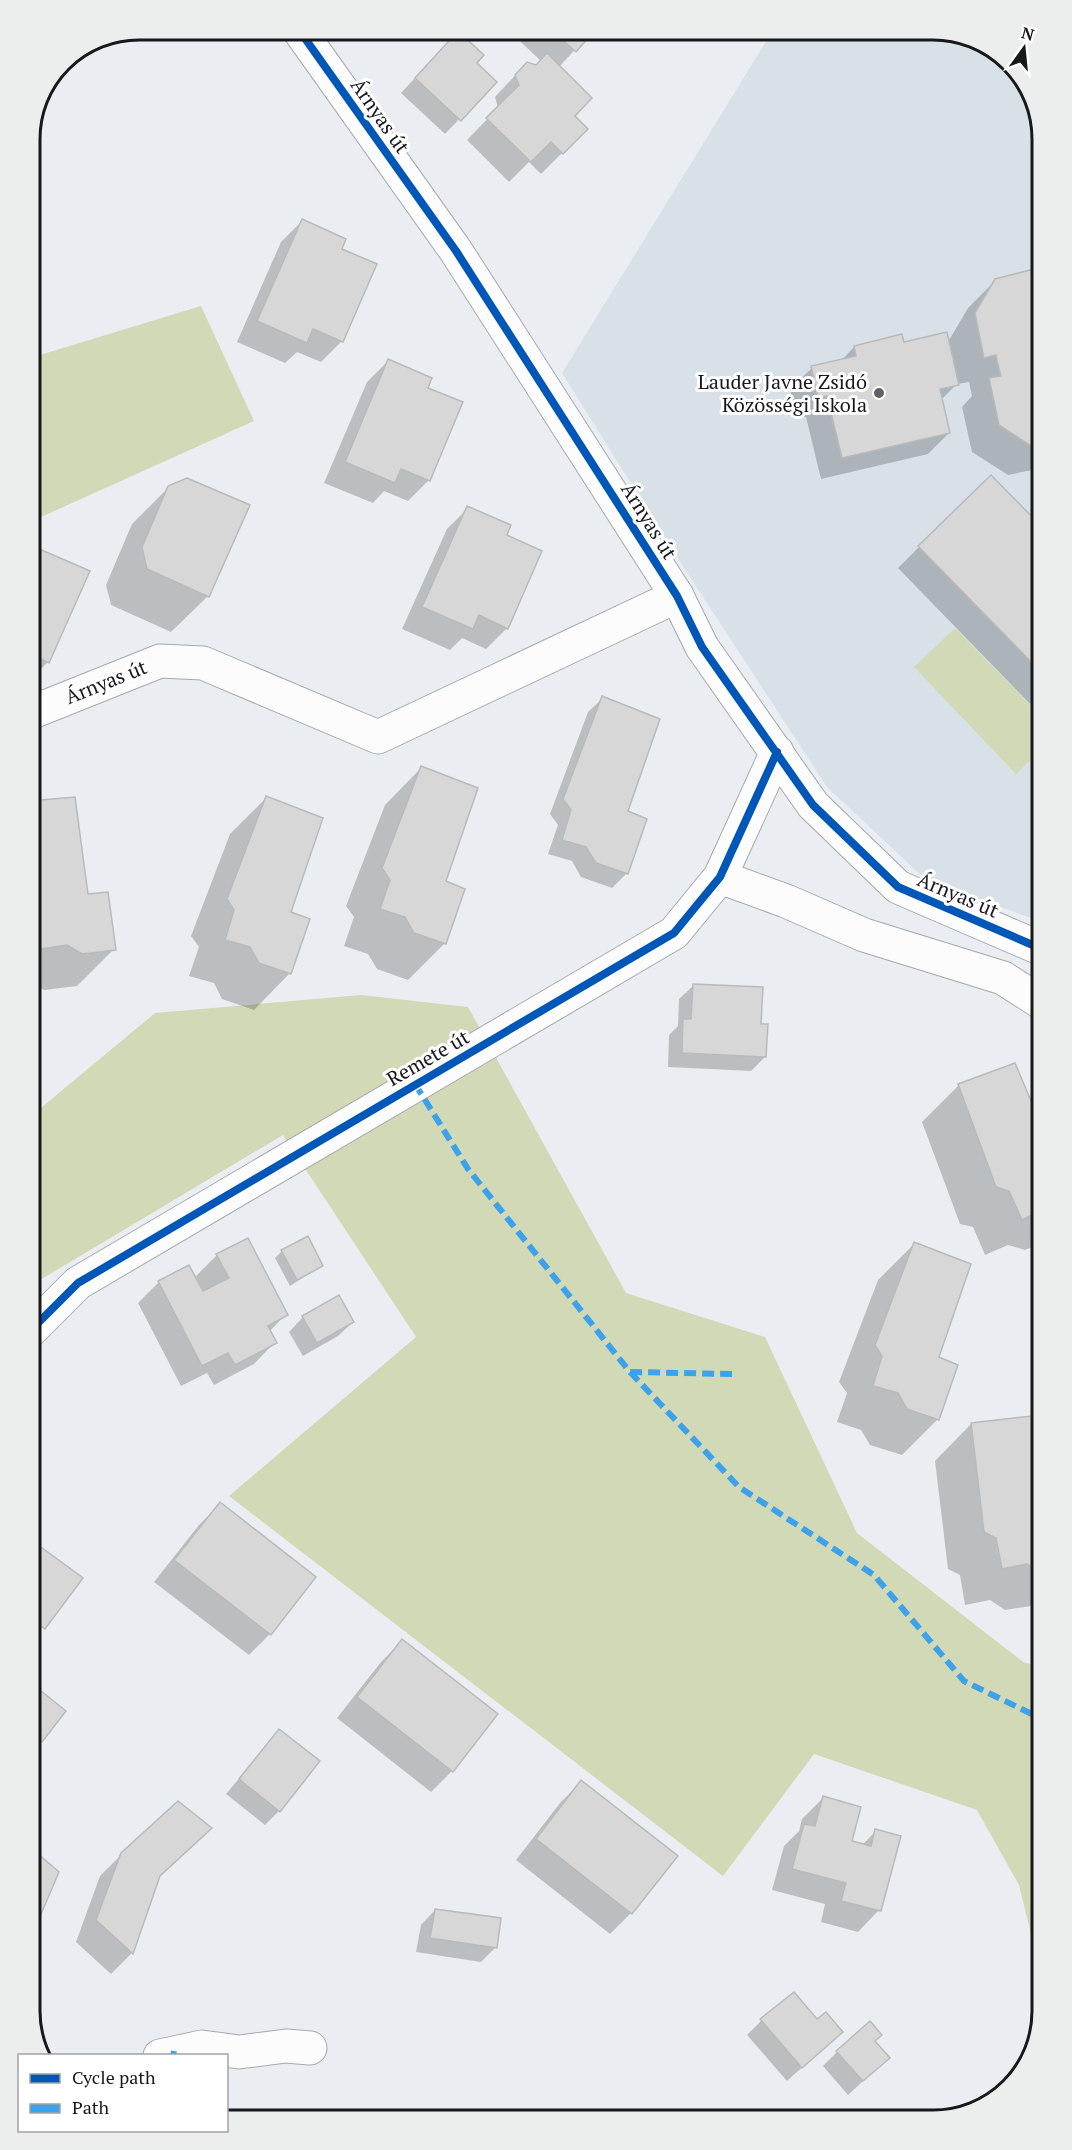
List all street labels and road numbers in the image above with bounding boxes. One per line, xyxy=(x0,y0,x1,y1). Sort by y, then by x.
street label: Árnyas út xyxy=(345,73,416,159)
street label: Árnyas út xyxy=(615,477,684,565)
street label: Árnyas út xyxy=(61,653,151,710)
street label: Árnyas út xyxy=(913,865,1004,924)
street label: Remete út xyxy=(382,1023,474,1092)

